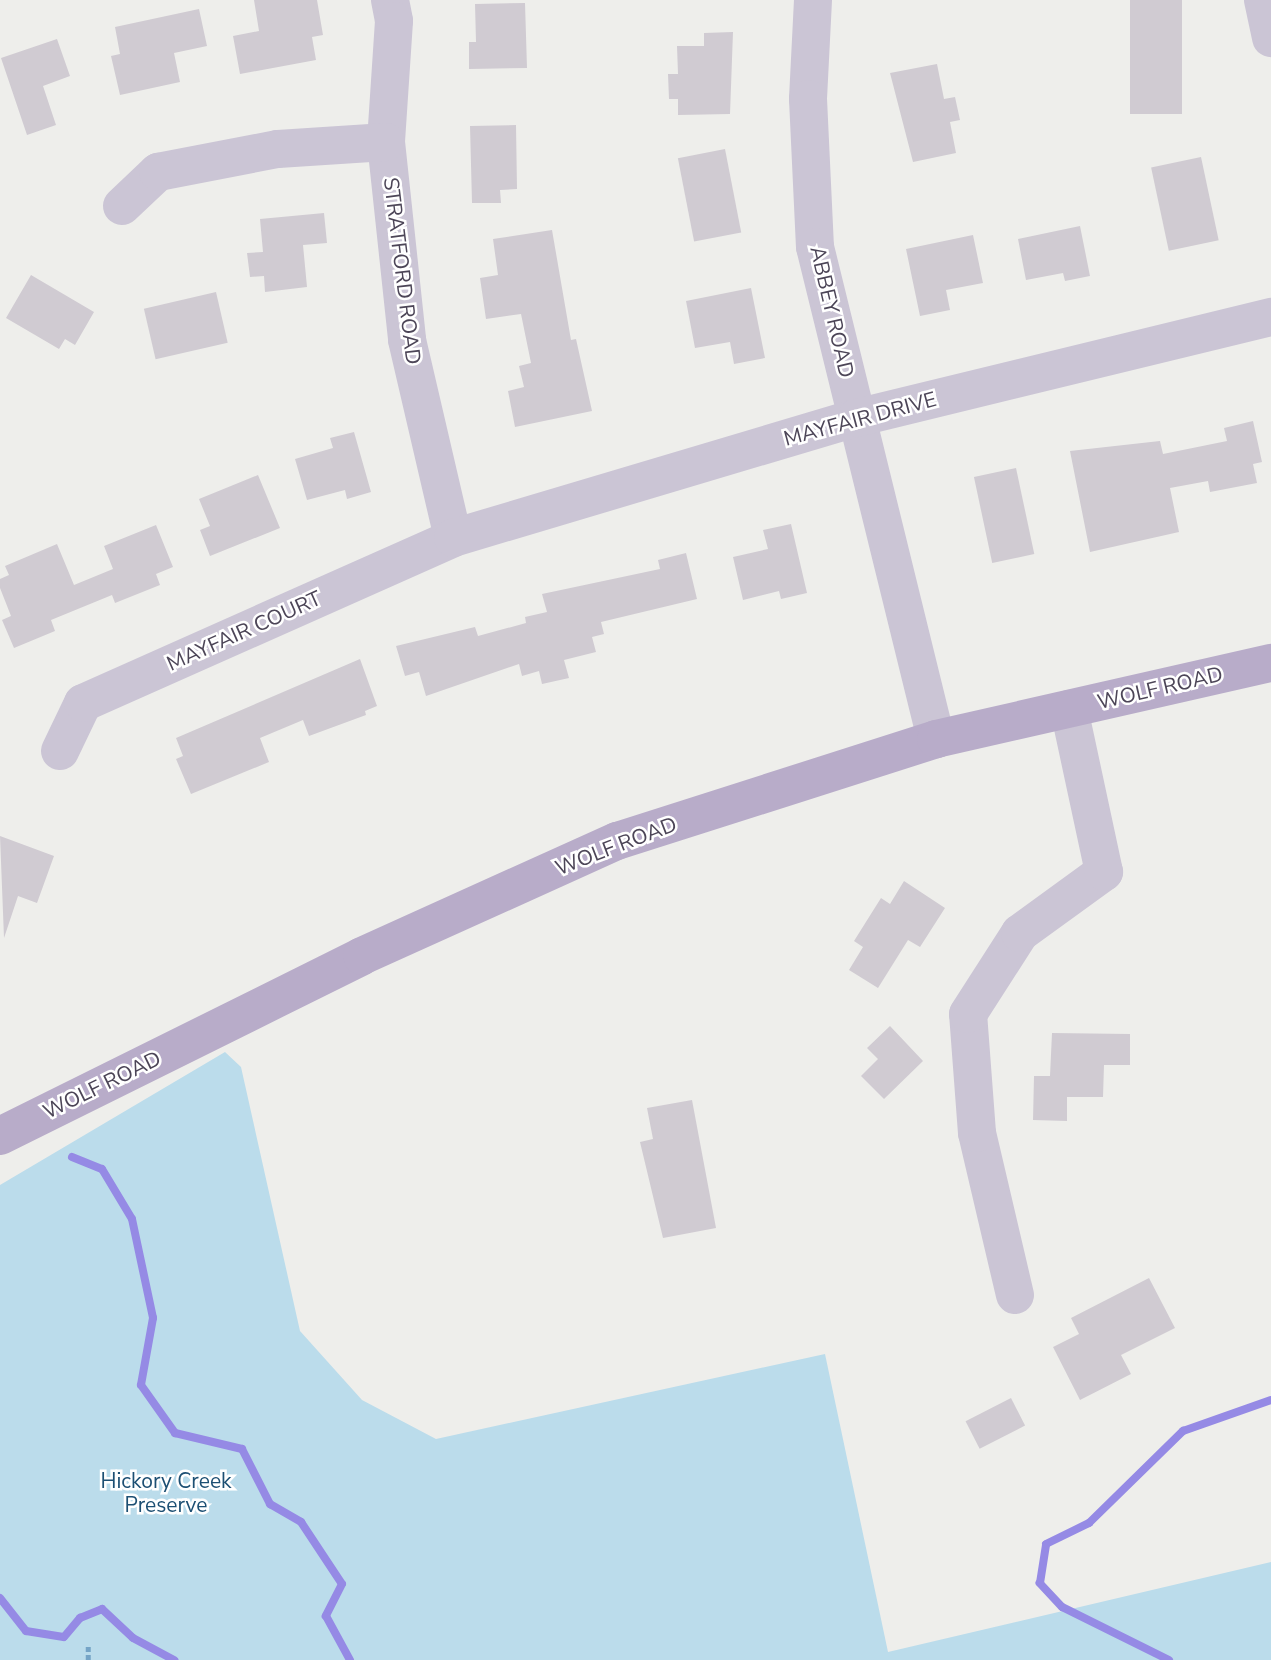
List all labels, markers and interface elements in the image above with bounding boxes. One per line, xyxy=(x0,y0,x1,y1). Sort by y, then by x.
street label: STRATFORD ROAD xyxy=(378,176,426,366)
street label: ABBEY ROAD xyxy=(805,244,859,380)
street label: MAYFAIR DRIVE xyxy=(781,387,939,451)
street label: MAYFAIR COURT xyxy=(163,586,325,676)
street label: WOLF ROAD xyxy=(1095,661,1225,715)
street label: WOLF ROAD xyxy=(552,811,680,881)
street label: WOLF ROAD xyxy=(39,1046,165,1124)
park label: Hickory Creek Preserve xyxy=(100,1468,232,1518)

